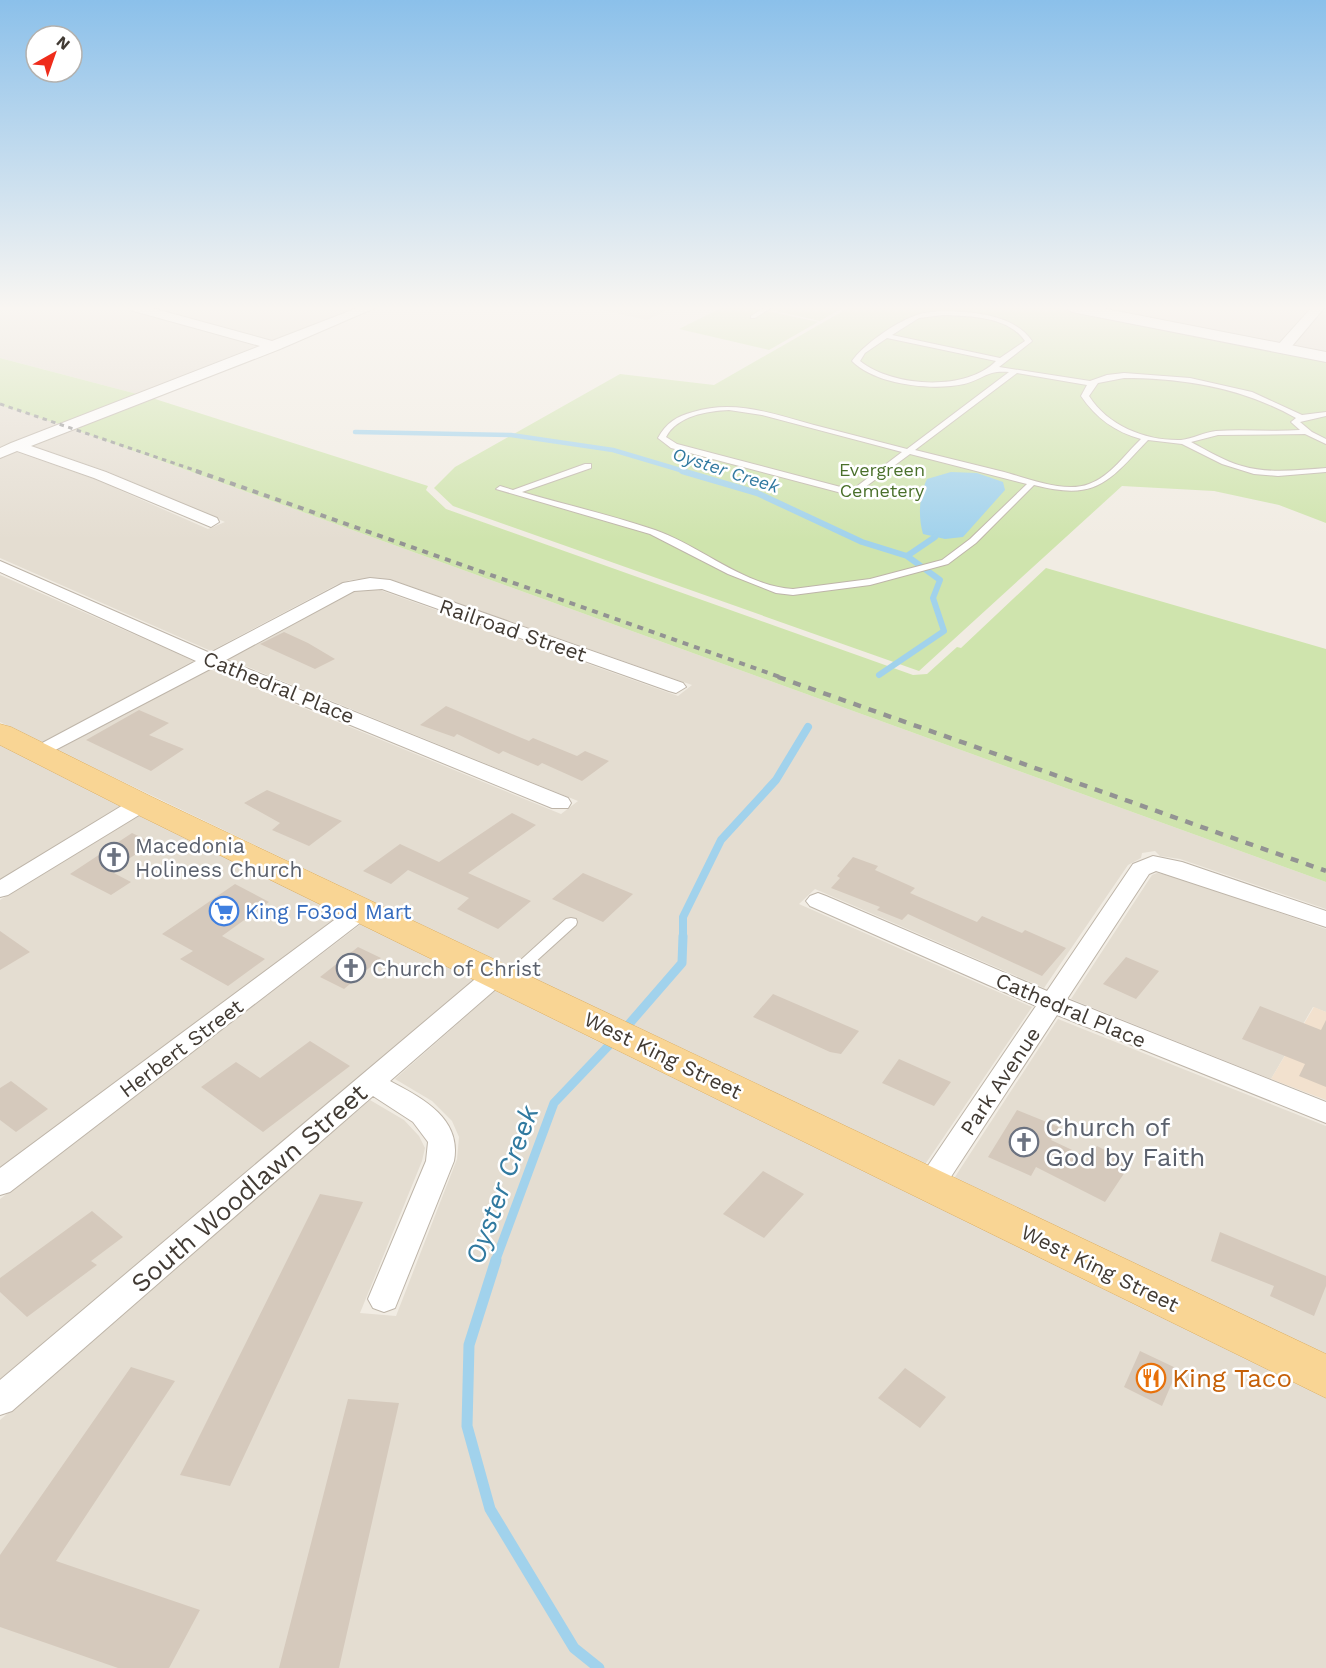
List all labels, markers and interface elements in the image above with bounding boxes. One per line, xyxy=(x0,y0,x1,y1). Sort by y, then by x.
north arrow xyxy=(24,24,84,84)
text: N xyxy=(53,32,74,54)
water label: Oyster Creek xyxy=(670,443,783,497)
park label: Evergreen Cemetery xyxy=(839,459,925,501)
street label: Railroad Street xyxy=(436,593,590,667)
street label: Cathedral Place xyxy=(200,645,358,729)
place label: Macedonia Holiness Church xyxy=(135,833,303,882)
church icon: Macedonia Holiness Church xyxy=(98,841,130,873)
supermarket icon: King Fo3od Mart xyxy=(208,895,240,927)
place label: King Fo3od Mart xyxy=(245,899,412,924)
church icon: Church of Christ xyxy=(335,952,367,984)
place label: Church of Christ xyxy=(372,956,541,981)
street label: Cathedral Place xyxy=(992,967,1150,1053)
street label: Herbert Street xyxy=(114,993,248,1103)
street label: West King Street xyxy=(580,1006,746,1104)
street label: Park Avenue xyxy=(955,1022,1045,1140)
street label: South Woodlawn Street xyxy=(125,1077,373,1299)
water label: Oyster Creek xyxy=(459,1100,546,1269)
place label: Church of God by Faith xyxy=(1045,1112,1205,1172)
church icon: Church of God by Faith xyxy=(1008,1126,1040,1158)
street label: West King Street xyxy=(1017,1219,1183,1317)
restaurant icon: King Taco xyxy=(1135,1362,1167,1394)
place label: King Taco xyxy=(1172,1363,1292,1393)

